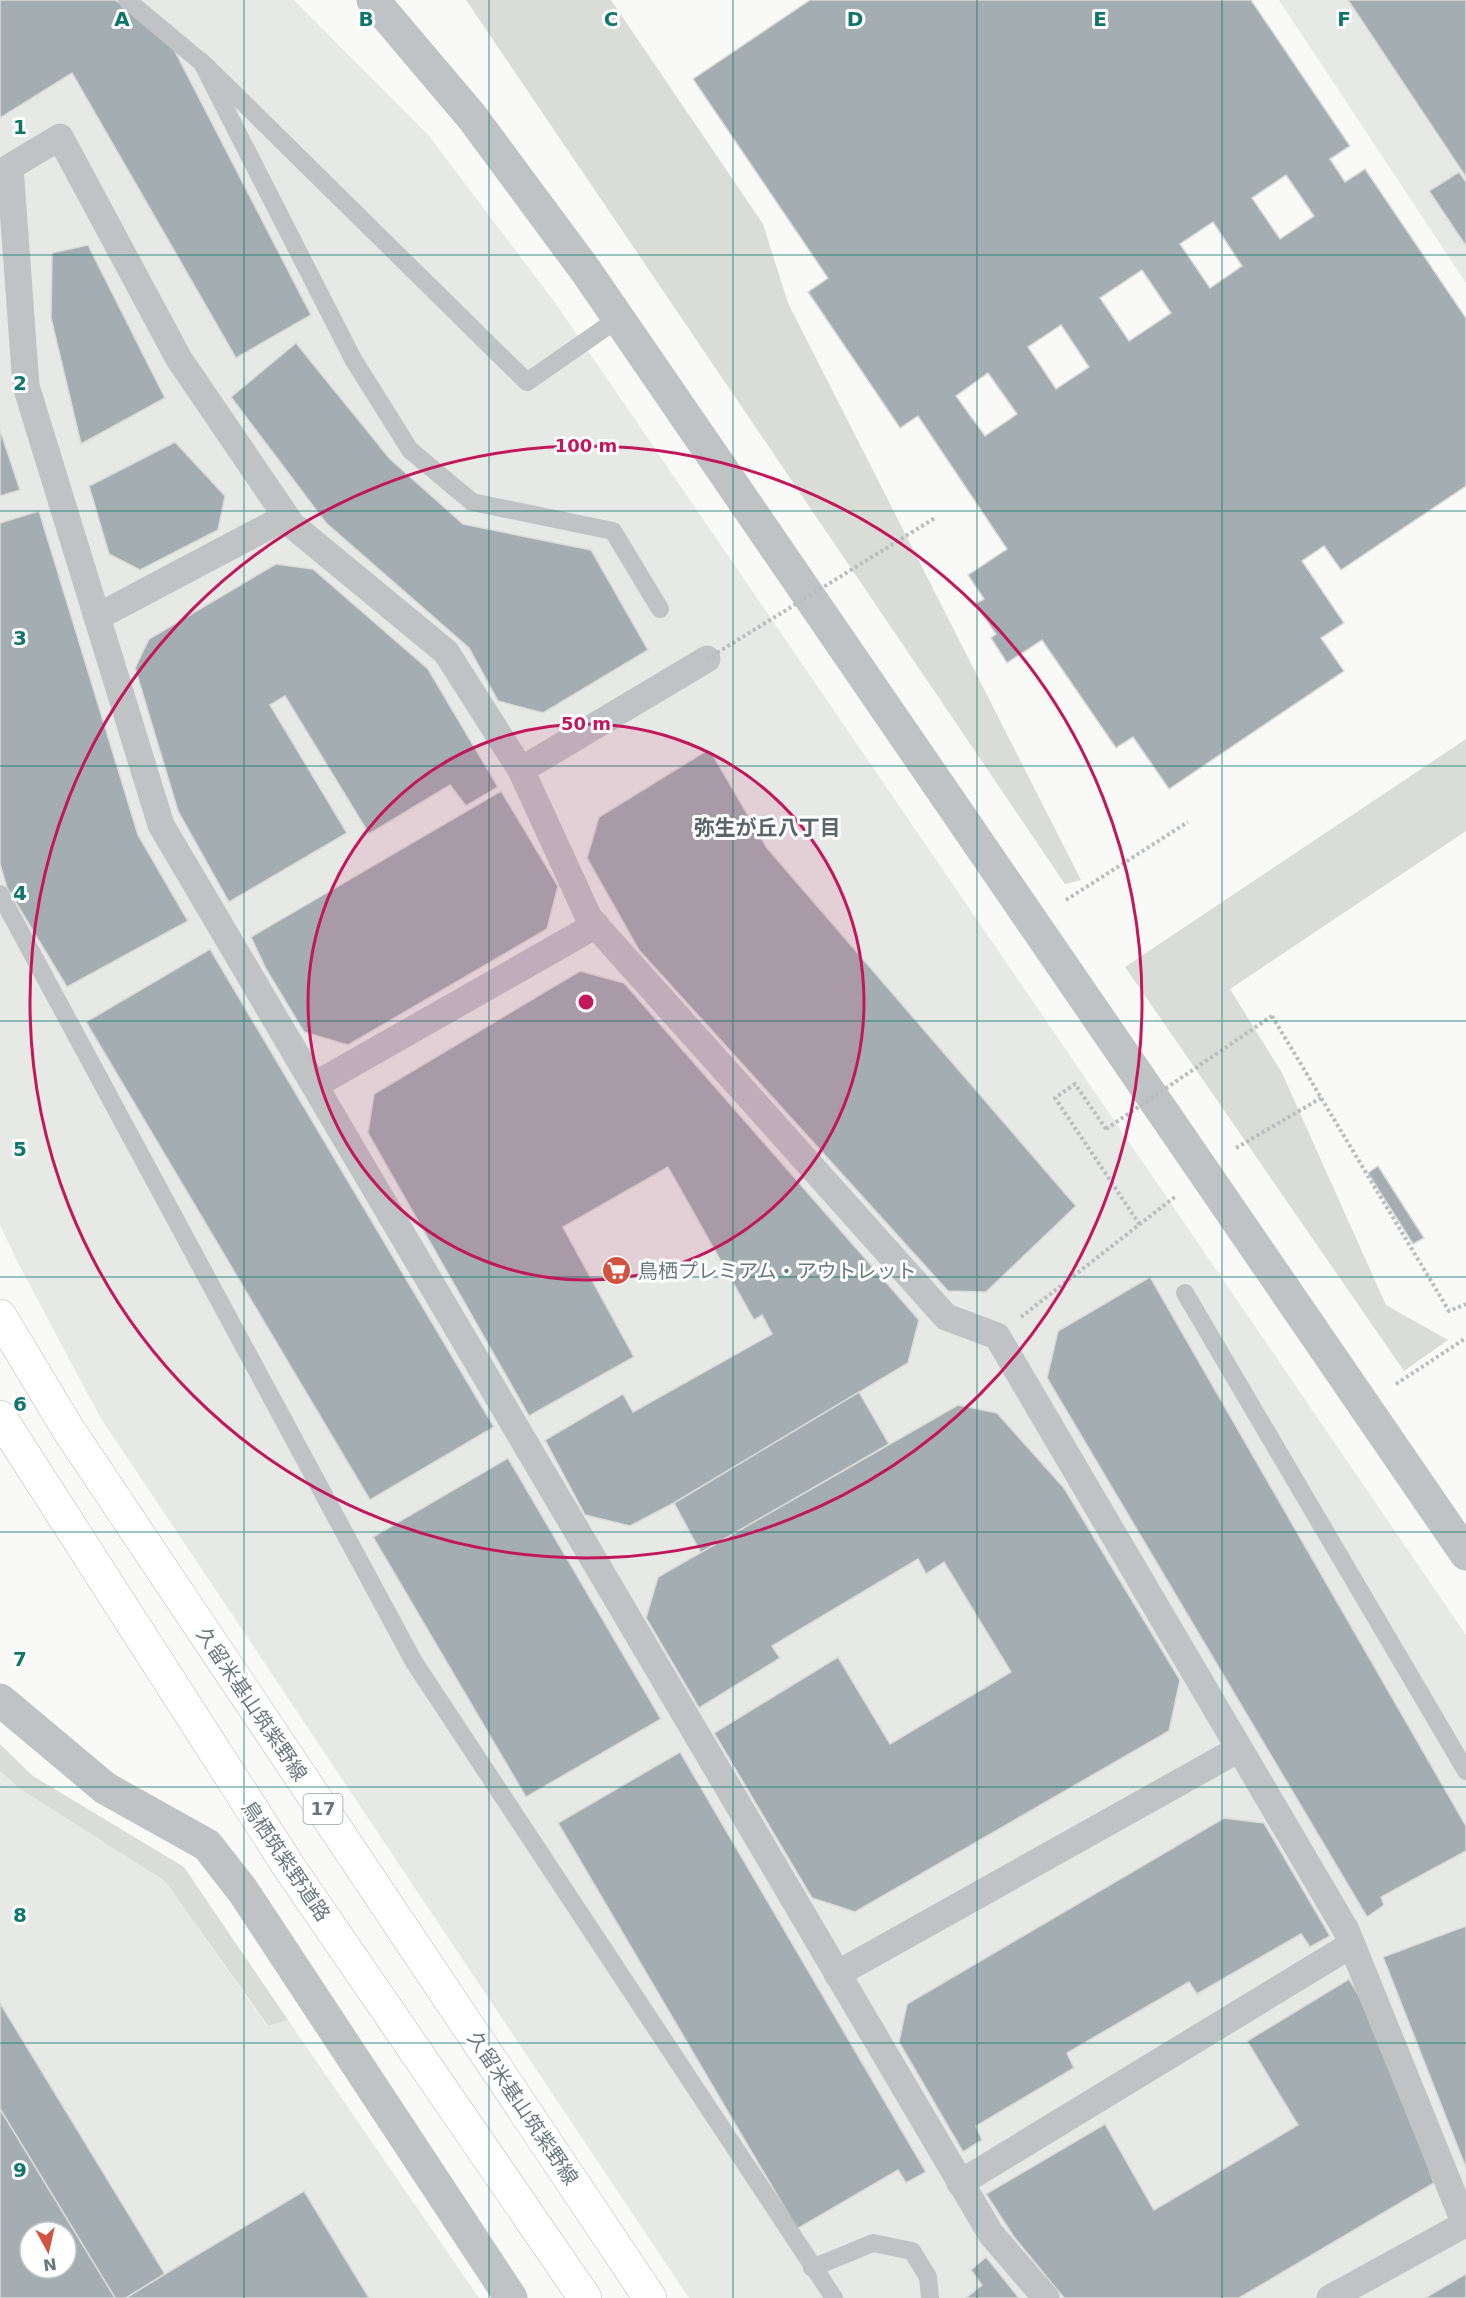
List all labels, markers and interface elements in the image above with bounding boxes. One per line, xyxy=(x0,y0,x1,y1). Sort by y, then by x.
text: A xyxy=(114,7,130,31)
text: B xyxy=(358,7,374,31)
text: C xyxy=(604,7,618,31)
text: D xyxy=(847,7,863,31)
text: E xyxy=(1093,7,1107,31)
text: F xyxy=(1337,7,1351,31)
text: 1 xyxy=(13,115,27,139)
text: 2 xyxy=(13,371,27,395)
text: 100 m xyxy=(555,435,617,456)
text: 3 xyxy=(13,626,27,650)
text: 50 m xyxy=(561,713,611,734)
district label: 弥生が丘八丁目 xyxy=(694,816,841,840)
text: 4 xyxy=(13,881,27,905)
centre of rings xyxy=(576,992,596,1012)
text: 5 xyxy=(13,1137,27,1161)
supermarket icon: 鳥栖プレミアム・アウトレット xyxy=(601,1255,633,1287)
place label: 鳥栖プレミアム・アウトレット xyxy=(638,1259,917,1283)
text: 6 xyxy=(13,1392,27,1416)
street label: 久留米基山筑紫野線 xyxy=(192,1623,312,1785)
text: 7 xyxy=(13,1647,27,1671)
road number: 17 xyxy=(304,1794,342,1824)
street label: 鳥栖筑紫野道路 xyxy=(237,1796,335,1926)
text: 8 xyxy=(13,1903,27,1927)
street label: 久留米基山筑紫野線 xyxy=(463,2027,583,2189)
text: 9 xyxy=(13,2158,27,2182)
north arrow xyxy=(18,2220,78,2280)
text: N xyxy=(42,2254,58,2275)

